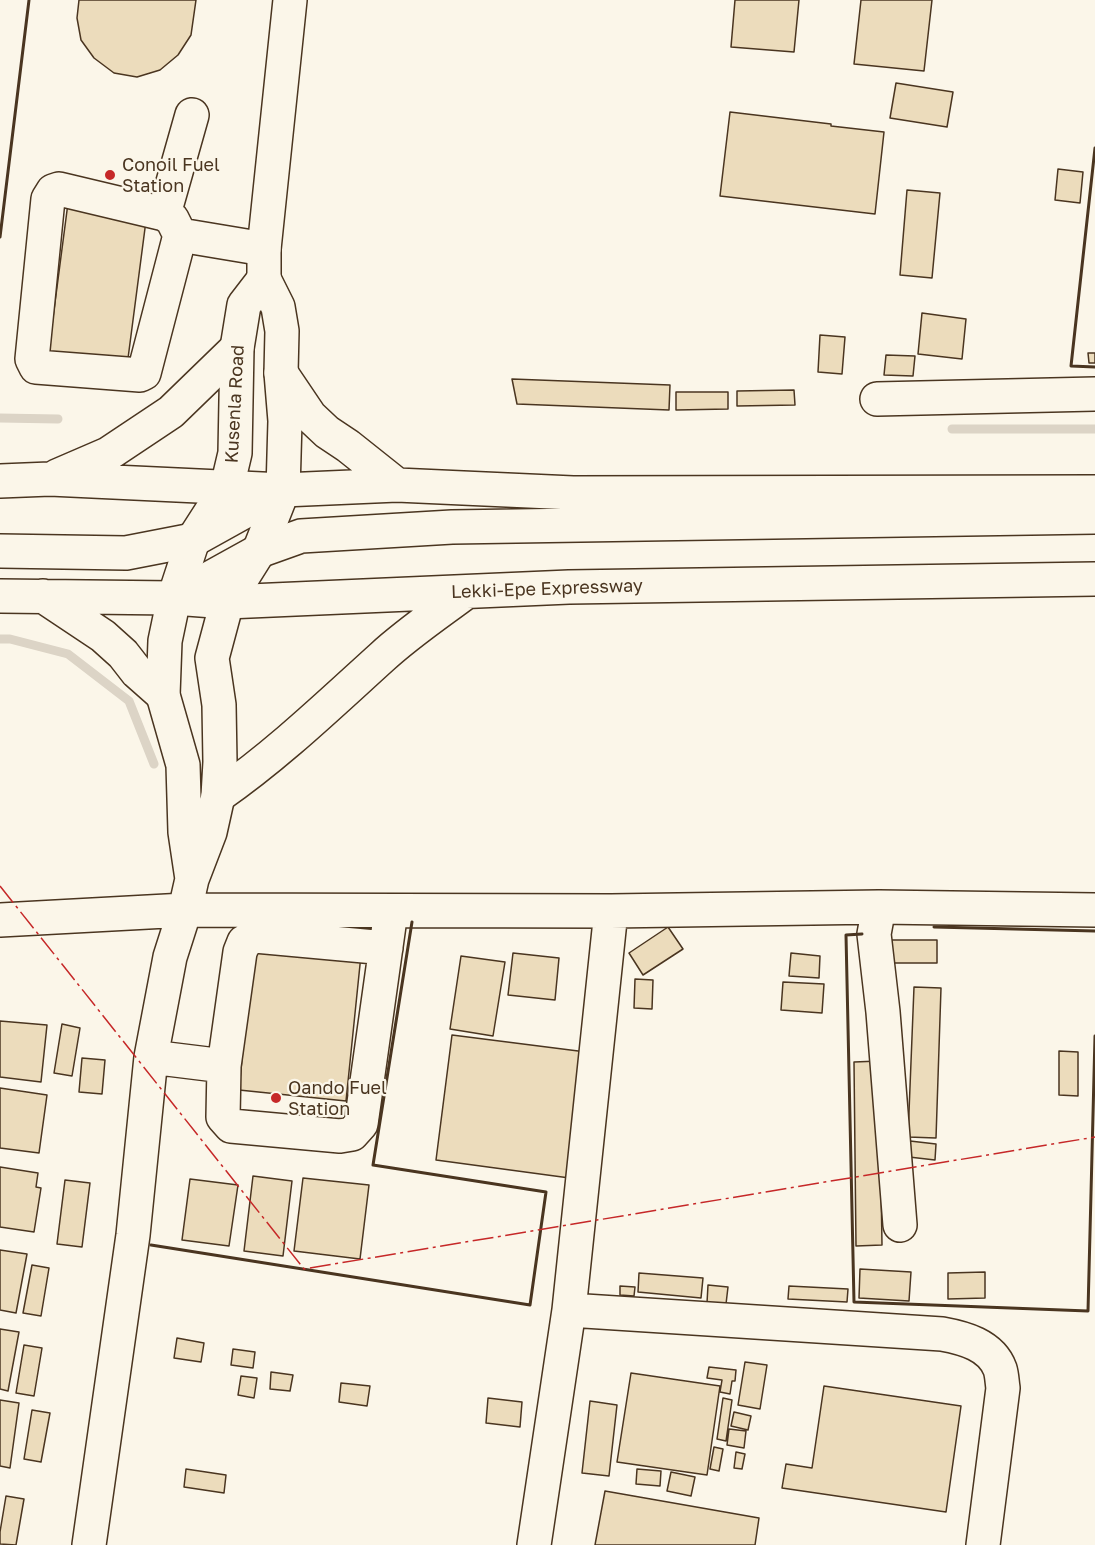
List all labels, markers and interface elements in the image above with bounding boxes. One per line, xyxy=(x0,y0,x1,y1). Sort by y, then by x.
place label: Conoil Fuel Station xyxy=(122,154,220,196)
marker: Conoil Fuel Station xyxy=(103,168,117,182)
street label: Kusenla Road xyxy=(221,344,249,464)
street label: Lekki-Epe Expressway xyxy=(451,575,643,603)
place label: Oando Fuel Station xyxy=(288,1077,387,1120)
marker: Oando Fuel Station xyxy=(269,1091,283,1105)

